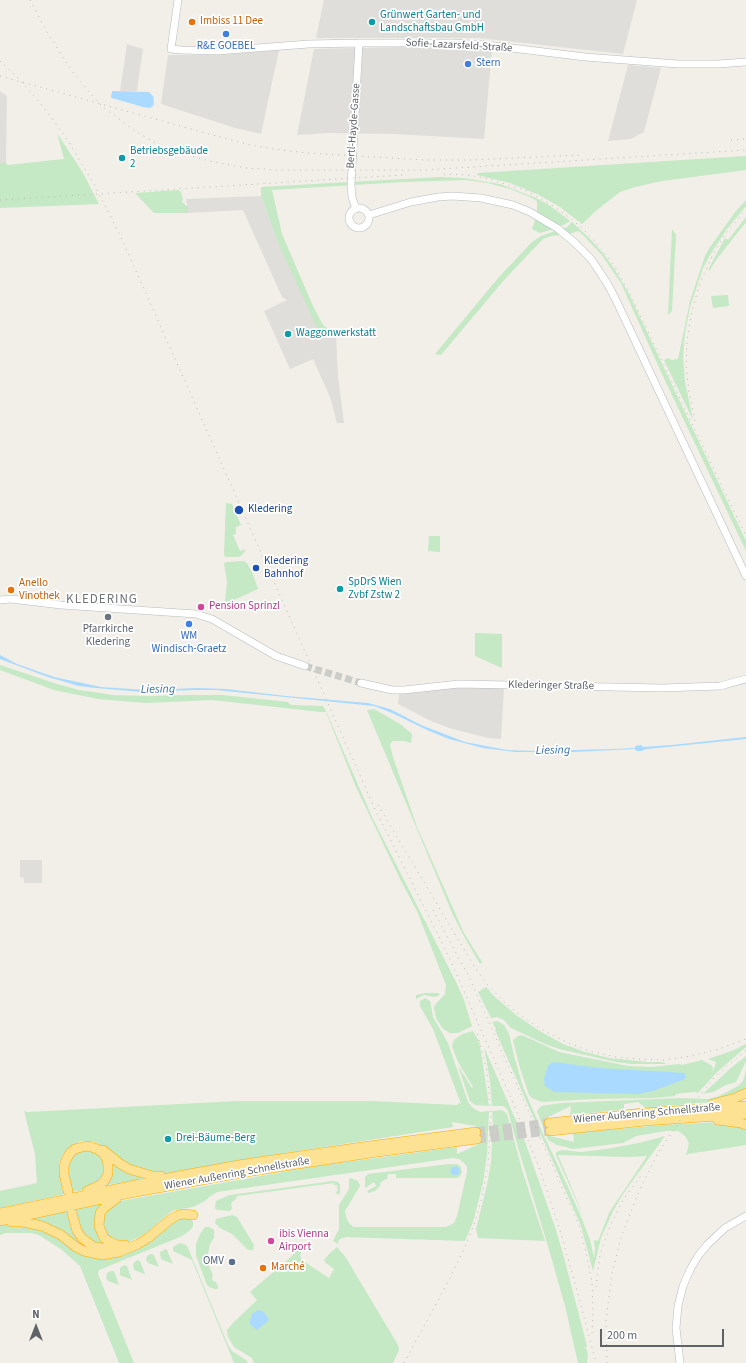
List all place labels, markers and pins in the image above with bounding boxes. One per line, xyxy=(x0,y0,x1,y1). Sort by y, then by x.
place label: Grünwert Garten- und Landschaftsbau GmbH xyxy=(380,9,484,35)
place label: Imbiss 11 Dee xyxy=(200,15,263,29)
marker: Imbiss 11 Dee xyxy=(187,17,197,27)
marker: Grünwert Garten- und Landschaftsbau GmbH xyxy=(367,17,377,27)
marker: R&E GOEBEL xyxy=(221,29,231,39)
place label: R&E GOEBEL xyxy=(197,40,255,54)
place label: Stern xyxy=(476,57,500,71)
marker: Stern xyxy=(463,59,473,69)
place label: Betriebsgebäude 2 xyxy=(130,145,208,171)
marker: Betriebsgebäude 2 xyxy=(117,153,127,163)
place label: Waggonwerkstatt xyxy=(296,327,376,341)
marker: Waggonwerkstatt xyxy=(283,329,293,339)
place label: Kledering xyxy=(248,503,292,517)
marker: Kledering xyxy=(233,504,245,516)
place label: Kledering Bahnhof xyxy=(264,555,308,581)
marker: Kledering Bahnhof xyxy=(251,563,261,573)
place label: SpDrS Wien Zvbf Zstw 2 xyxy=(348,576,401,602)
place label: Anello Vinothek xyxy=(19,577,60,603)
marker: SpDrS Wien Zvbf Zstw 2 xyxy=(335,584,345,594)
marker: Anello Vinothek xyxy=(6,585,16,595)
place label: Pension Sprinzl xyxy=(209,600,280,614)
marker: Pension Sprinzl xyxy=(196,602,206,612)
marker: Pfarrkirche Kledering xyxy=(103,612,113,622)
marker: WM Windisch-Graetz xyxy=(184,619,194,629)
place label: Pfarrkirche Kledering xyxy=(83,623,133,649)
place label: WM Windisch-Graetz xyxy=(152,630,226,656)
place label: Drei-Bäume-Berg xyxy=(176,1132,255,1146)
marker: Drei-Bäume-Berg xyxy=(163,1134,173,1144)
place label: ibis Vienna Airport xyxy=(279,1228,329,1254)
marker: ibis Vienna Airport xyxy=(266,1236,276,1246)
place label: OMV xyxy=(203,1255,224,1269)
marker: OMV xyxy=(227,1257,237,1267)
place label: Marché xyxy=(271,1261,305,1275)
marker: Marché xyxy=(258,1263,268,1273)

